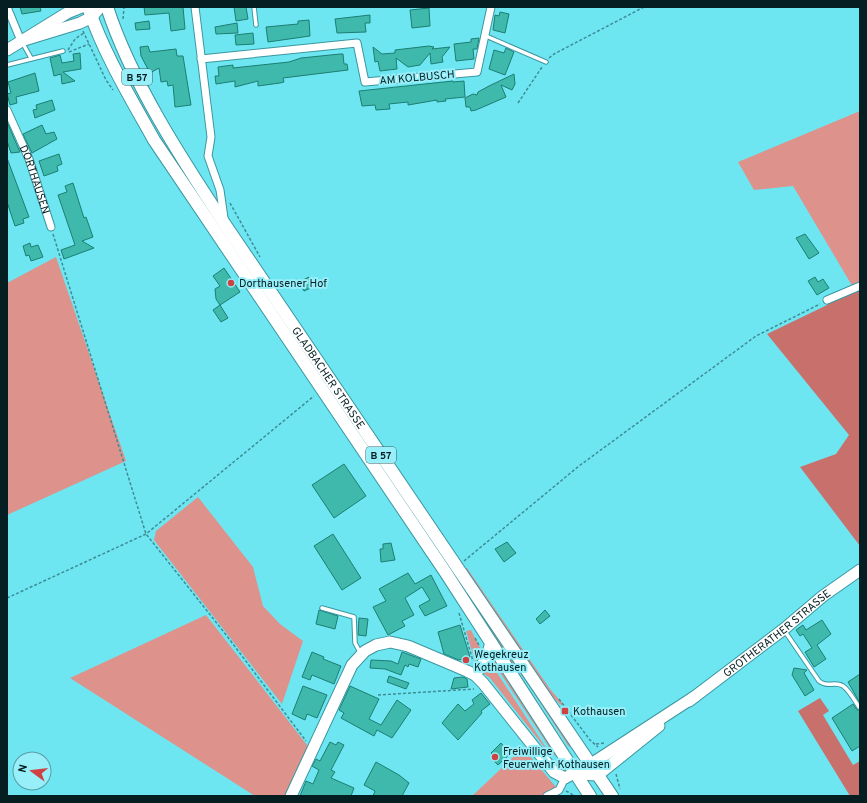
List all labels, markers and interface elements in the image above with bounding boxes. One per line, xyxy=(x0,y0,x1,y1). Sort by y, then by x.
street label: AM KOLBUSCH xyxy=(379,68,455,88)
road number: B 57 xyxy=(122,69,152,85)
street label: DORTHAUSEN xyxy=(16,143,52,216)
place label: Dorthausener Hof xyxy=(239,277,327,291)
marker: Dorthausener Hof xyxy=(226,278,236,288)
street label: GLADBACHER STRASSE xyxy=(288,324,367,432)
road number: B 57 xyxy=(366,447,396,463)
street label: GROTHERATHER STRASSE xyxy=(721,587,834,681)
place label: Wegekreuz Kothausen xyxy=(474,648,529,675)
marker: Wegekreuz Kothausen xyxy=(461,655,471,665)
place label: Kothausen xyxy=(573,705,625,719)
marker: Kothausen xyxy=(560,706,570,716)
place label: Freiwillige Feuerwehr Kothausen xyxy=(503,745,610,772)
north arrow xyxy=(12,751,52,791)
marker: Freiwillige Feuerwehr Kothausen xyxy=(490,752,500,762)
text: N xyxy=(16,763,31,774)

